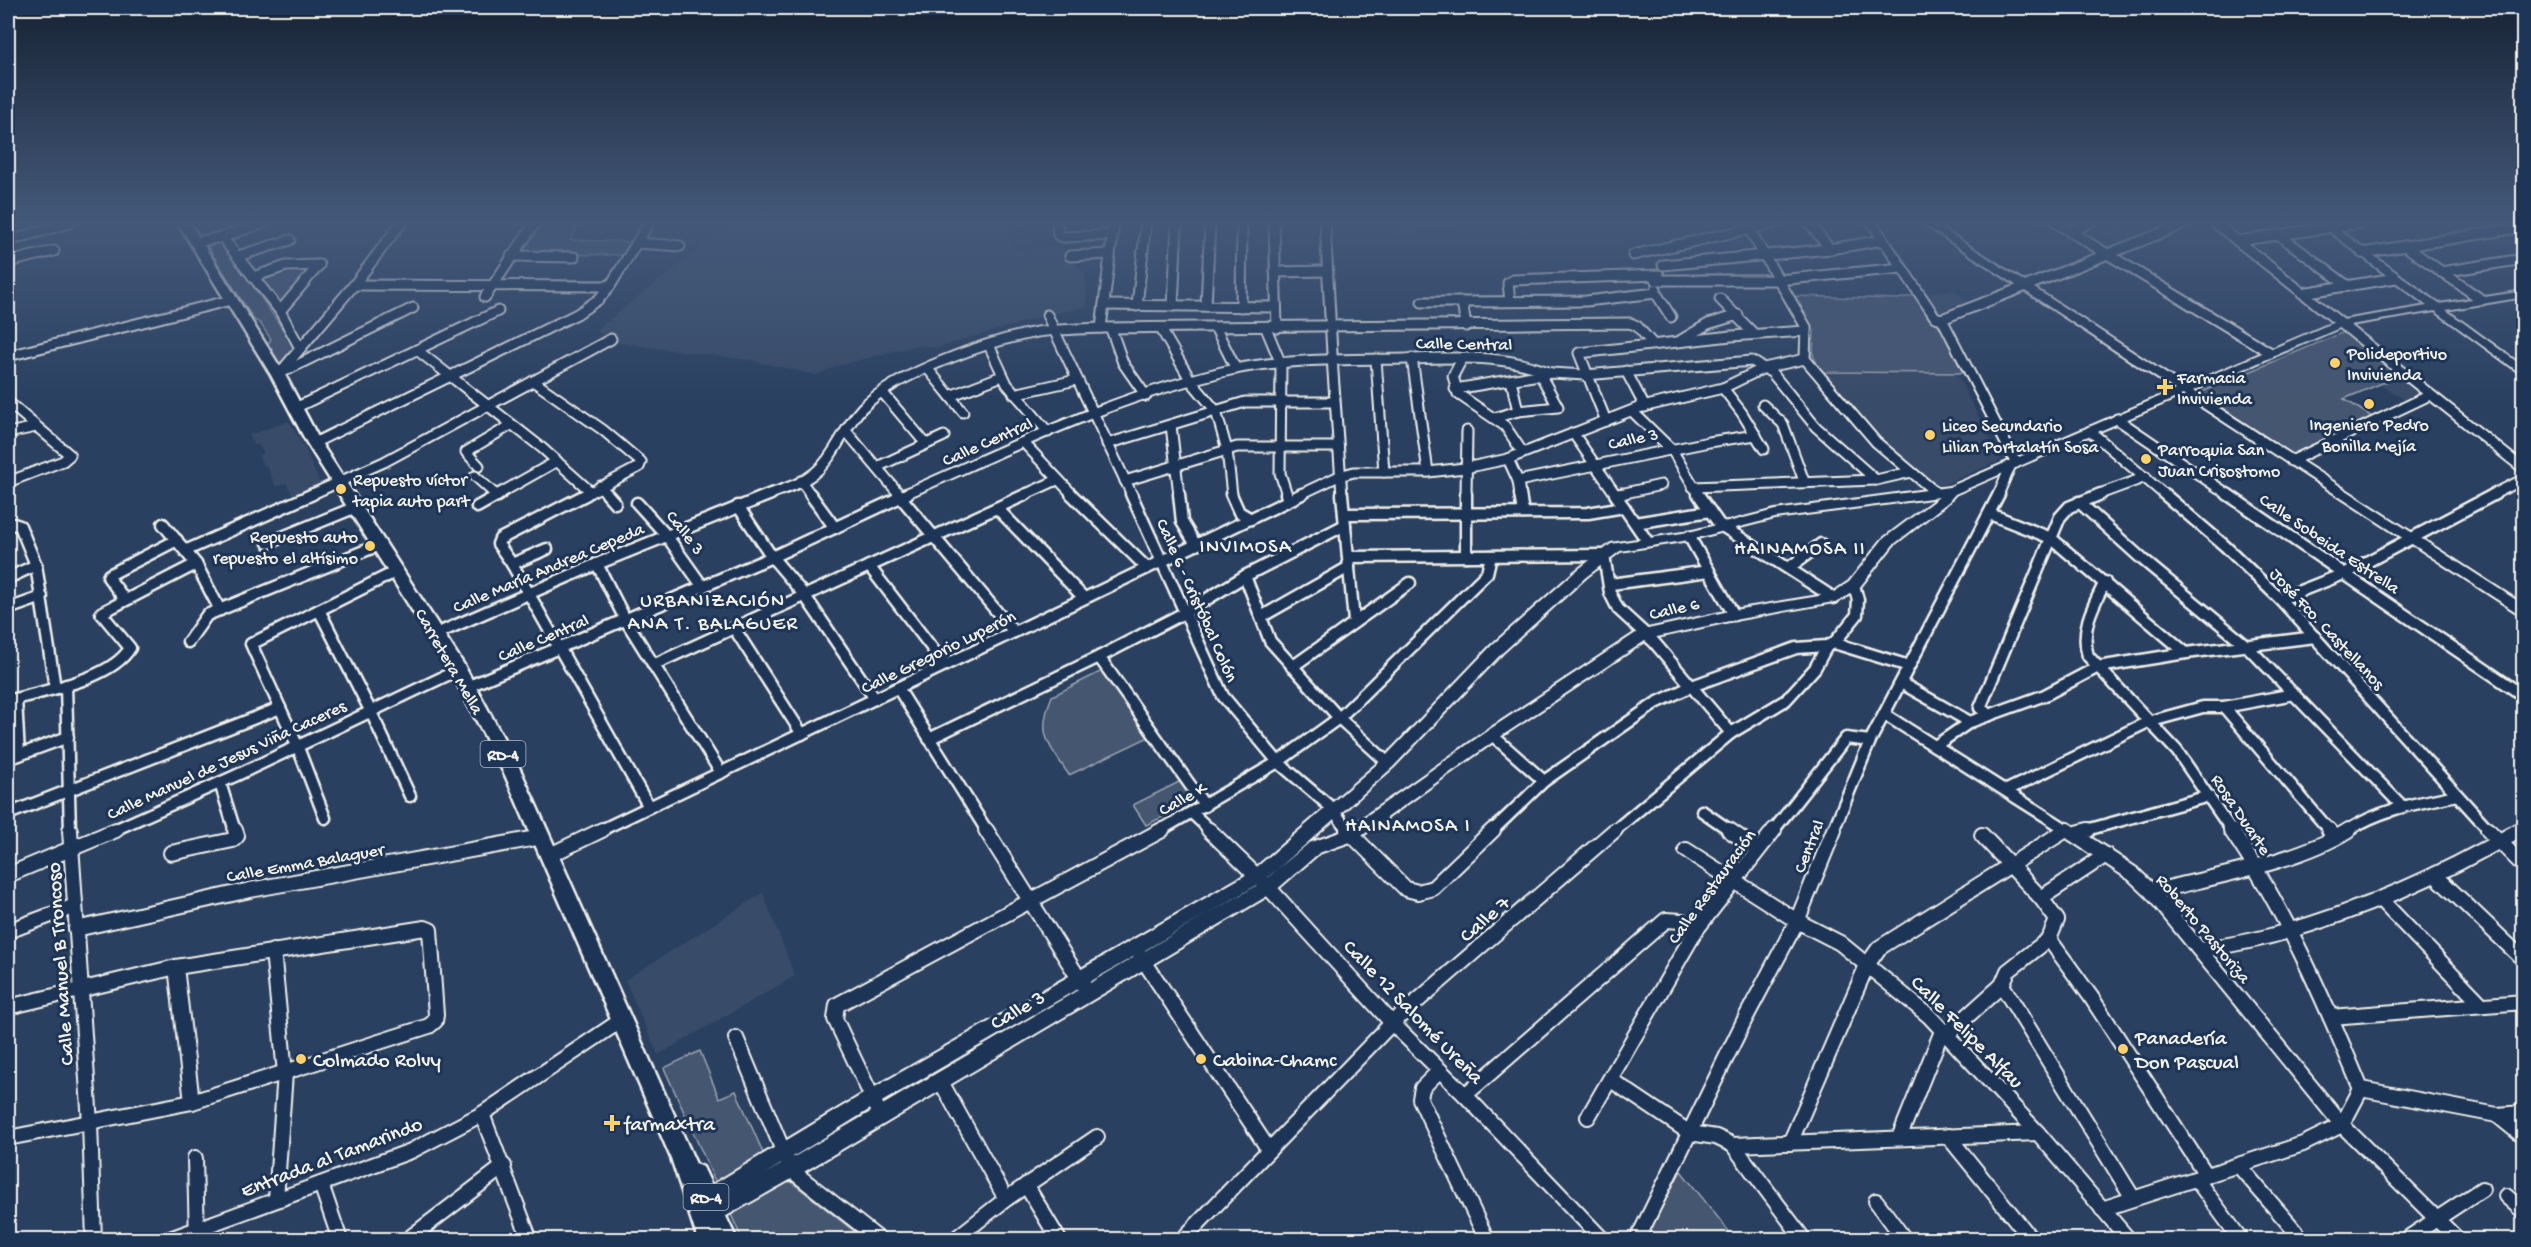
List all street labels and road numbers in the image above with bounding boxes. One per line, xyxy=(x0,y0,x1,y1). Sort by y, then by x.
street label: Calle Central xyxy=(1416,334,1512,357)
street label: Calle Central xyxy=(940,414,1036,473)
street label: Calle 3 xyxy=(1607,425,1660,456)
street label: Calle Sobeida Estrella xyxy=(2254,490,2404,601)
street label: Calle 3 xyxy=(660,507,708,560)
street label: Calle 6 - Cristóbal Colón xyxy=(1150,516,1241,686)
street label: Calle María Andrea Cepeda xyxy=(450,519,649,619)
street label: José Fco. Castellanos xyxy=(2264,564,2389,696)
street label: Calle 6 xyxy=(1648,594,1702,626)
street label: Carretera Mella xyxy=(409,606,487,720)
street label: Calle Gregorio Luperón xyxy=(858,607,1020,700)
street label: Calle Central xyxy=(495,611,593,668)
street label: Calle Manuel de Jesus Viña Caceres xyxy=(104,696,351,826)
road number: RD-4 xyxy=(480,741,526,767)
street label: Rosa Duarte xyxy=(2205,771,2275,860)
street label: Calle K xyxy=(1156,778,1212,822)
street label: Central xyxy=(1790,817,1830,876)
street label: Calle Restauración xyxy=(1664,826,1762,949)
street label: Calle Emma Balaguer xyxy=(225,840,388,889)
street label: Calle Manuel B Troncoso xyxy=(43,861,82,1066)
street label: Roberto Pastoriza xyxy=(2150,871,2255,989)
street label: Calle 7 xyxy=(1456,891,1518,949)
street label: Calle 12 Salomé Ureña xyxy=(1336,936,1488,1092)
street label: Calle Felipe Alfau xyxy=(1904,972,2027,1095)
street label: Calle 3 xyxy=(987,986,1051,1038)
street label: Entrada al Tamarindo xyxy=(238,1113,427,1205)
road number: RD-4 xyxy=(684,1184,728,1210)

